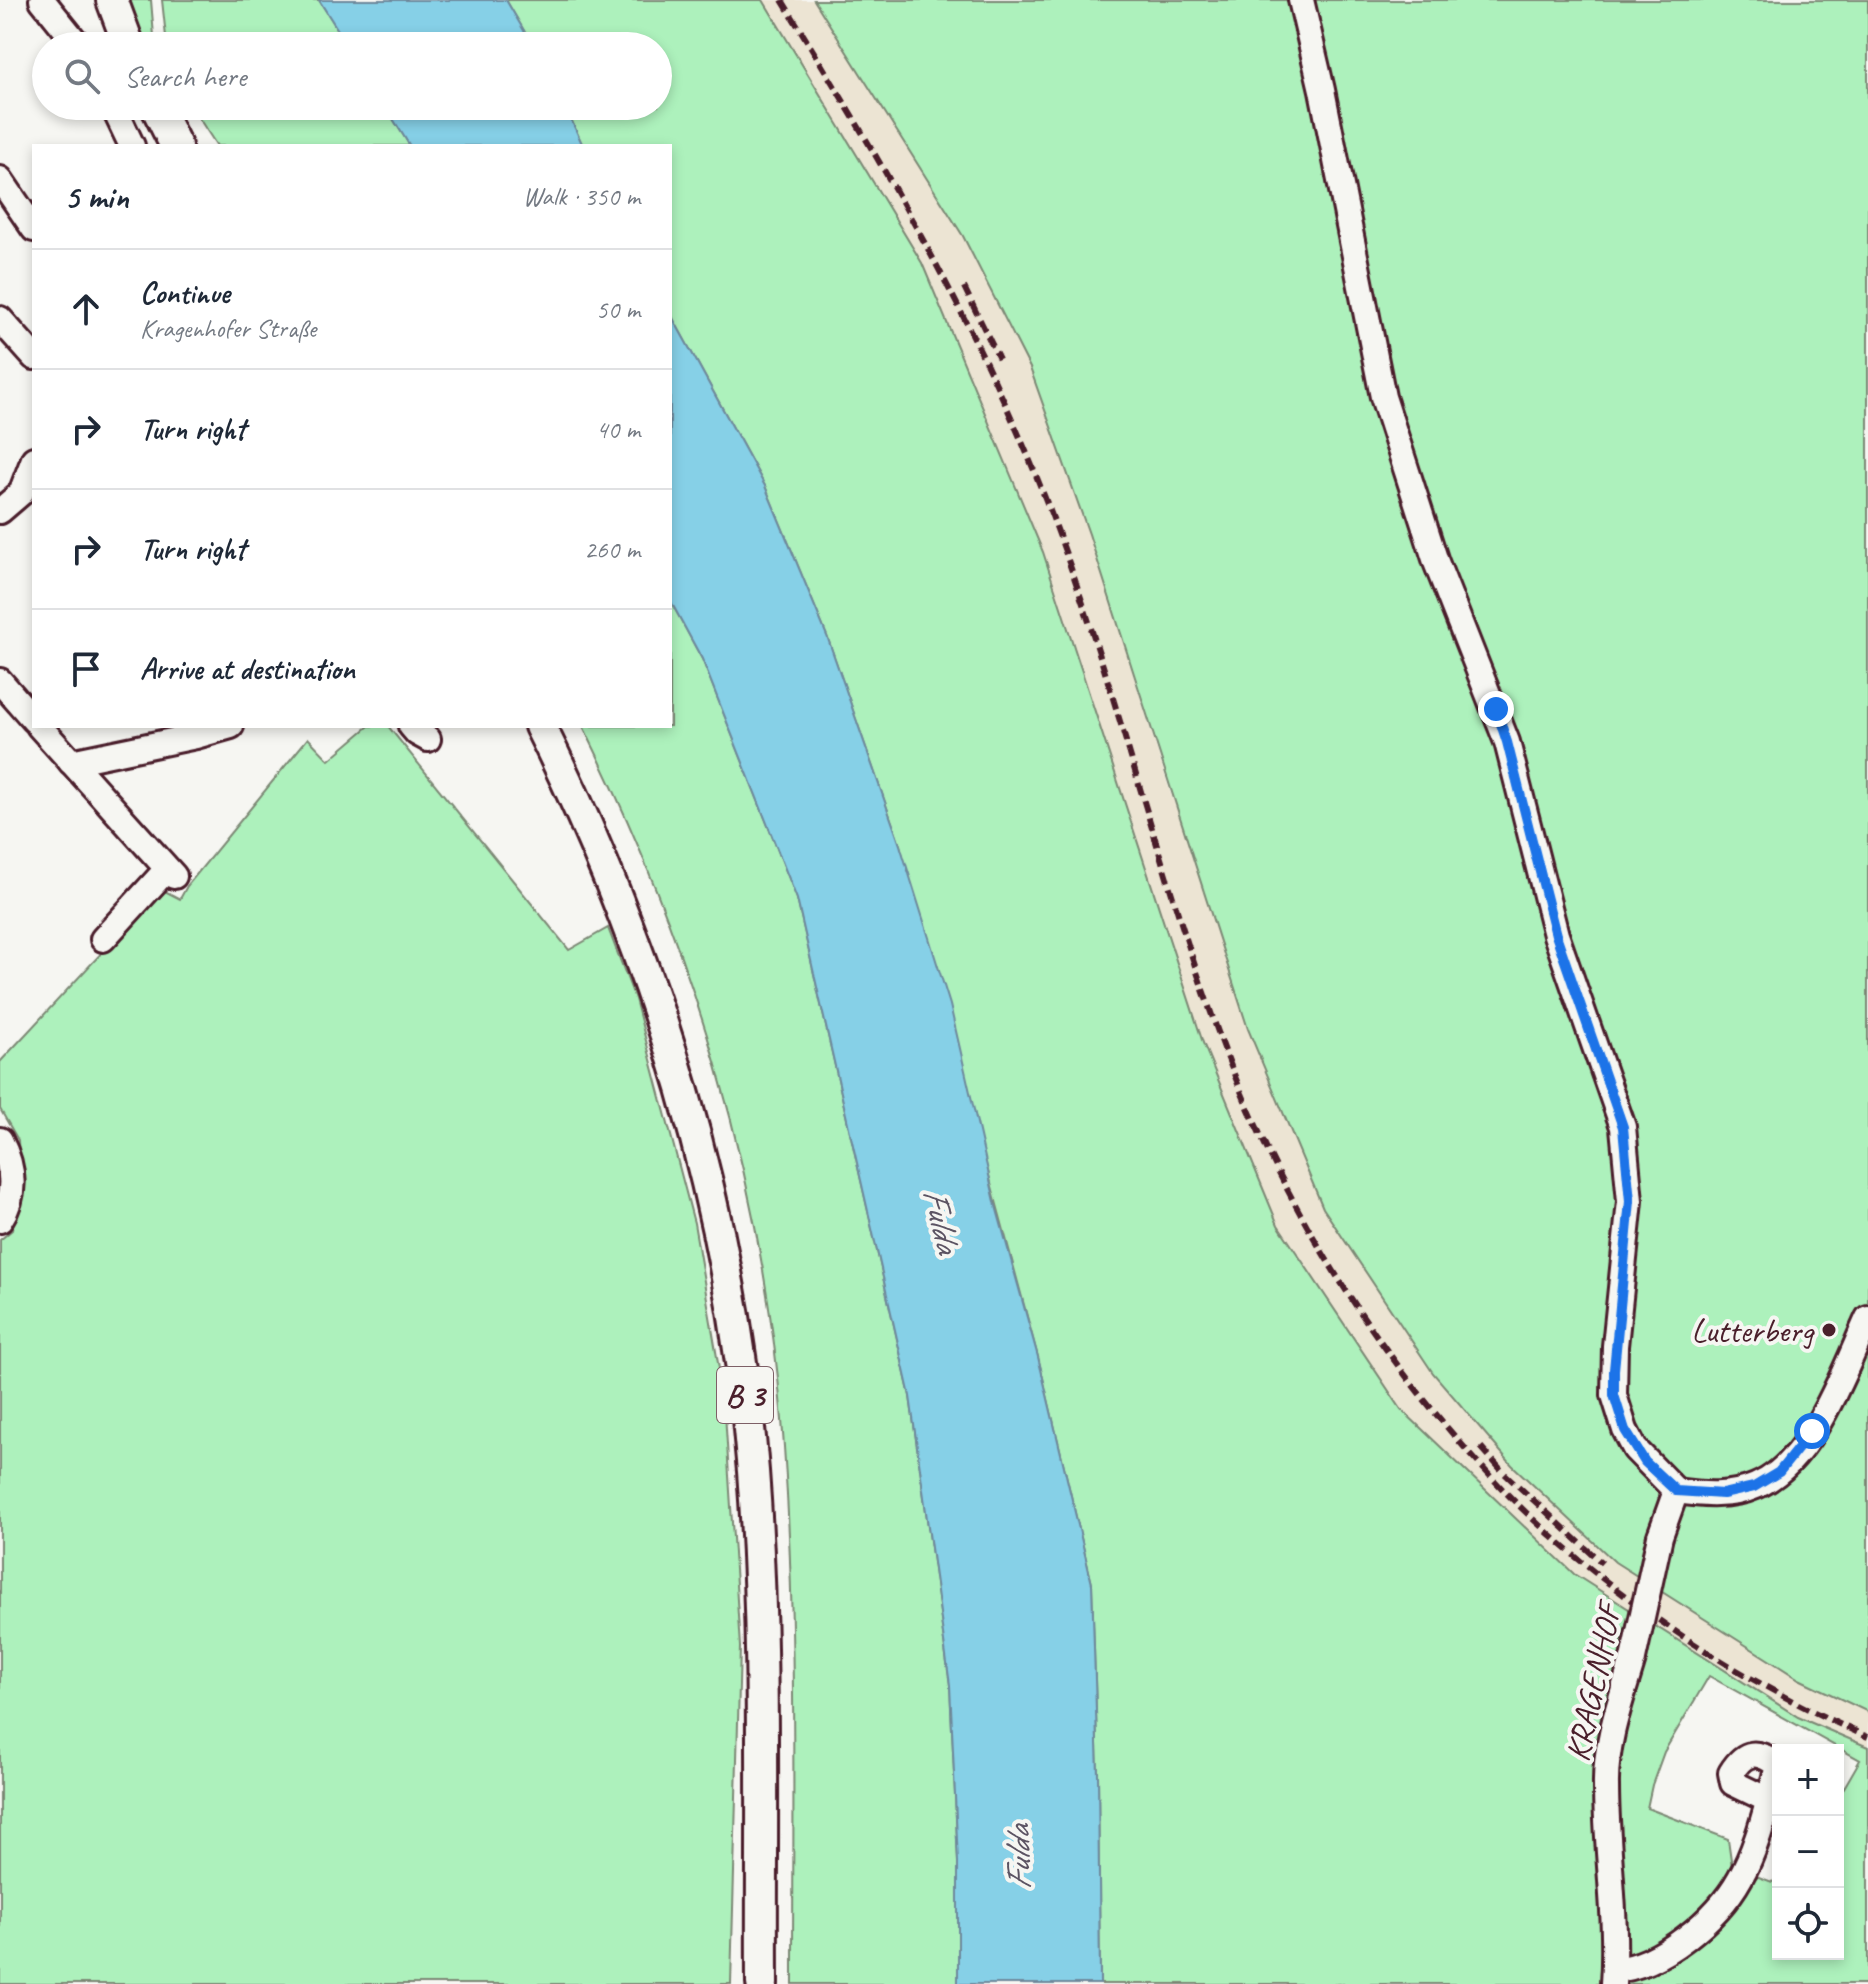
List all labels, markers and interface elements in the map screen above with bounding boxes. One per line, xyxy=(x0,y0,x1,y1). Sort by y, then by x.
search box xyxy=(32,32,672,120)
icon: search xyxy=(60,54,104,98)
text: Search here xyxy=(124,57,246,95)
text: 5 min xyxy=(64,175,129,218)
text: Walk · 350 m xyxy=(523,180,640,213)
text: Continue xyxy=(140,274,230,312)
icon: ahead xyxy=(64,287,108,331)
text: 50 m xyxy=(596,293,640,326)
text: Kragenhofer Straße xyxy=(140,312,316,345)
icon: right xyxy=(64,407,108,451)
text: Turn right xyxy=(140,410,245,448)
text: 40 m xyxy=(596,413,640,446)
icon: right xyxy=(64,527,108,571)
text: Turn right xyxy=(140,530,245,568)
text: 260 m xyxy=(584,533,640,566)
icon: arrive xyxy=(64,647,108,691)
text: Arrive at destination xyxy=(140,650,355,688)
route end xyxy=(1478,691,1514,727)
water label: Fulda xyxy=(912,1183,972,1260)
place label: Lutterberg xyxy=(1691,1309,1815,1352)
marker: Lutterberg xyxy=(1820,1321,1838,1339)
road number: B 3 xyxy=(717,1367,773,1423)
route start xyxy=(1794,1413,1830,1449)
street label: KRAGENHOF xyxy=(1555,1596,1632,1765)
map controls xyxy=(1772,1744,1844,1960)
button: + xyxy=(1772,1744,1844,1816)
button: − xyxy=(1772,1816,1844,1888)
water label: Fulda xyxy=(994,1822,1042,1891)
button: locate xyxy=(1772,1888,1844,1960)

